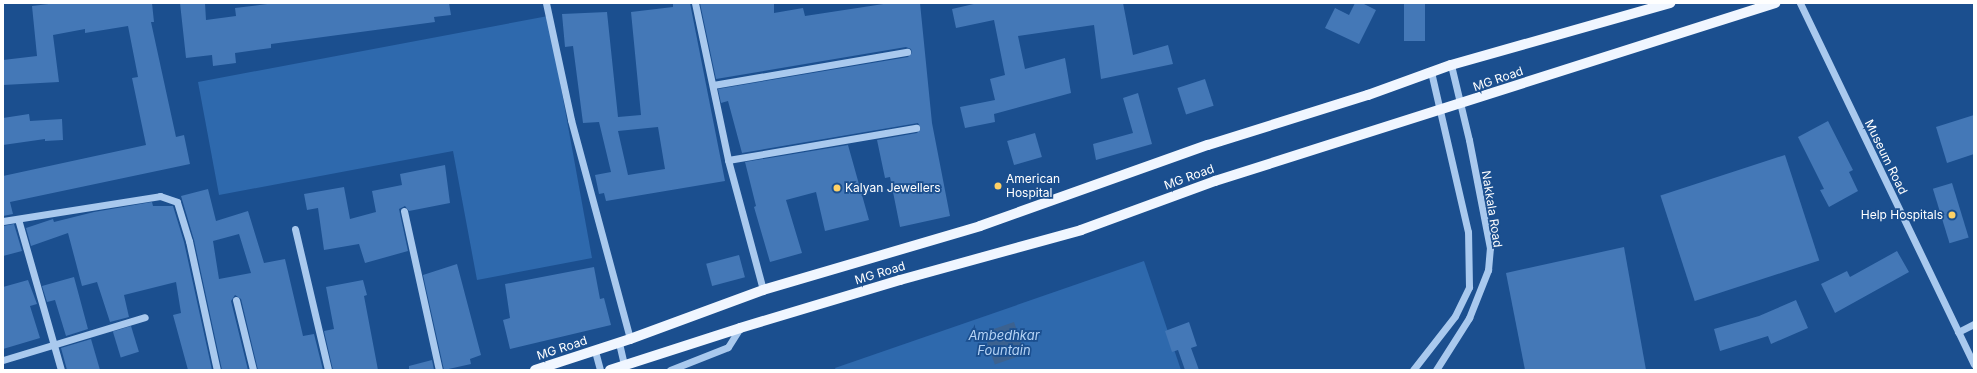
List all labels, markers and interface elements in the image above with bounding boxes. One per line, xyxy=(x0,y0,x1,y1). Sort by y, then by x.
street label: MG Road xyxy=(1471,64,1525,94)
street label: Museum Road xyxy=(1862,117,1910,197)
street label: MG Road xyxy=(1162,161,1216,193)
street label: Nakkala Road xyxy=(1479,170,1505,248)
place label: American Hospital xyxy=(1006,172,1060,200)
place label: Kalyan Jewellers xyxy=(845,181,941,195)
marker: American Hospital xyxy=(993,181,1003,191)
marker: Kalyan Jewellers xyxy=(832,183,842,193)
place label: Help Hospitals xyxy=(1861,208,1943,222)
marker: Help Hospitals xyxy=(1946,209,1958,221)
street label: MG Road xyxy=(853,258,907,288)
water label: Ambedhkar Fountain xyxy=(968,328,1040,359)
street label: MG Road xyxy=(535,333,589,363)

